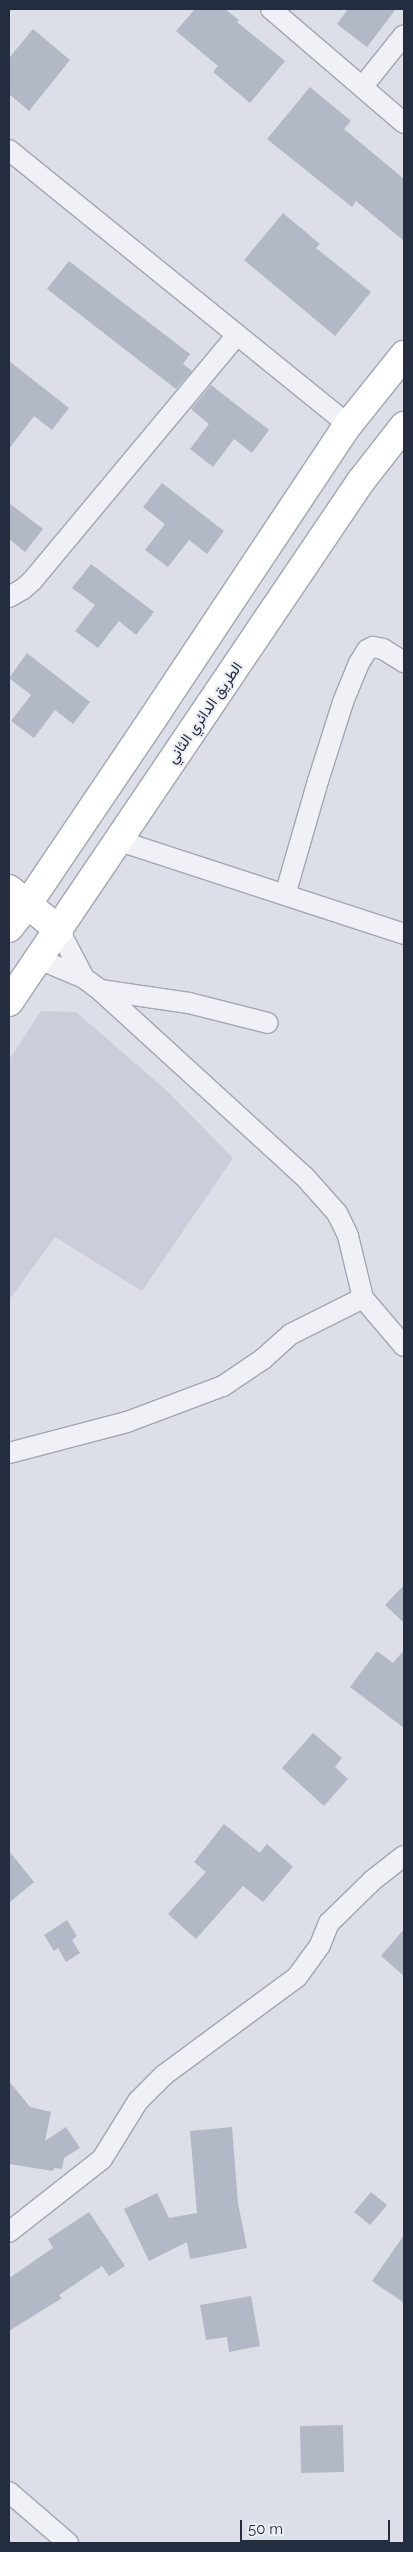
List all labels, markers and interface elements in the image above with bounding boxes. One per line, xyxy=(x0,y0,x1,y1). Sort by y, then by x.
street label: الطريق الدائري الثاني xyxy=(163,659,247,767)
scale bar xyxy=(243,2510,393,2542)
text: 50 m xyxy=(248,2520,283,2538)

